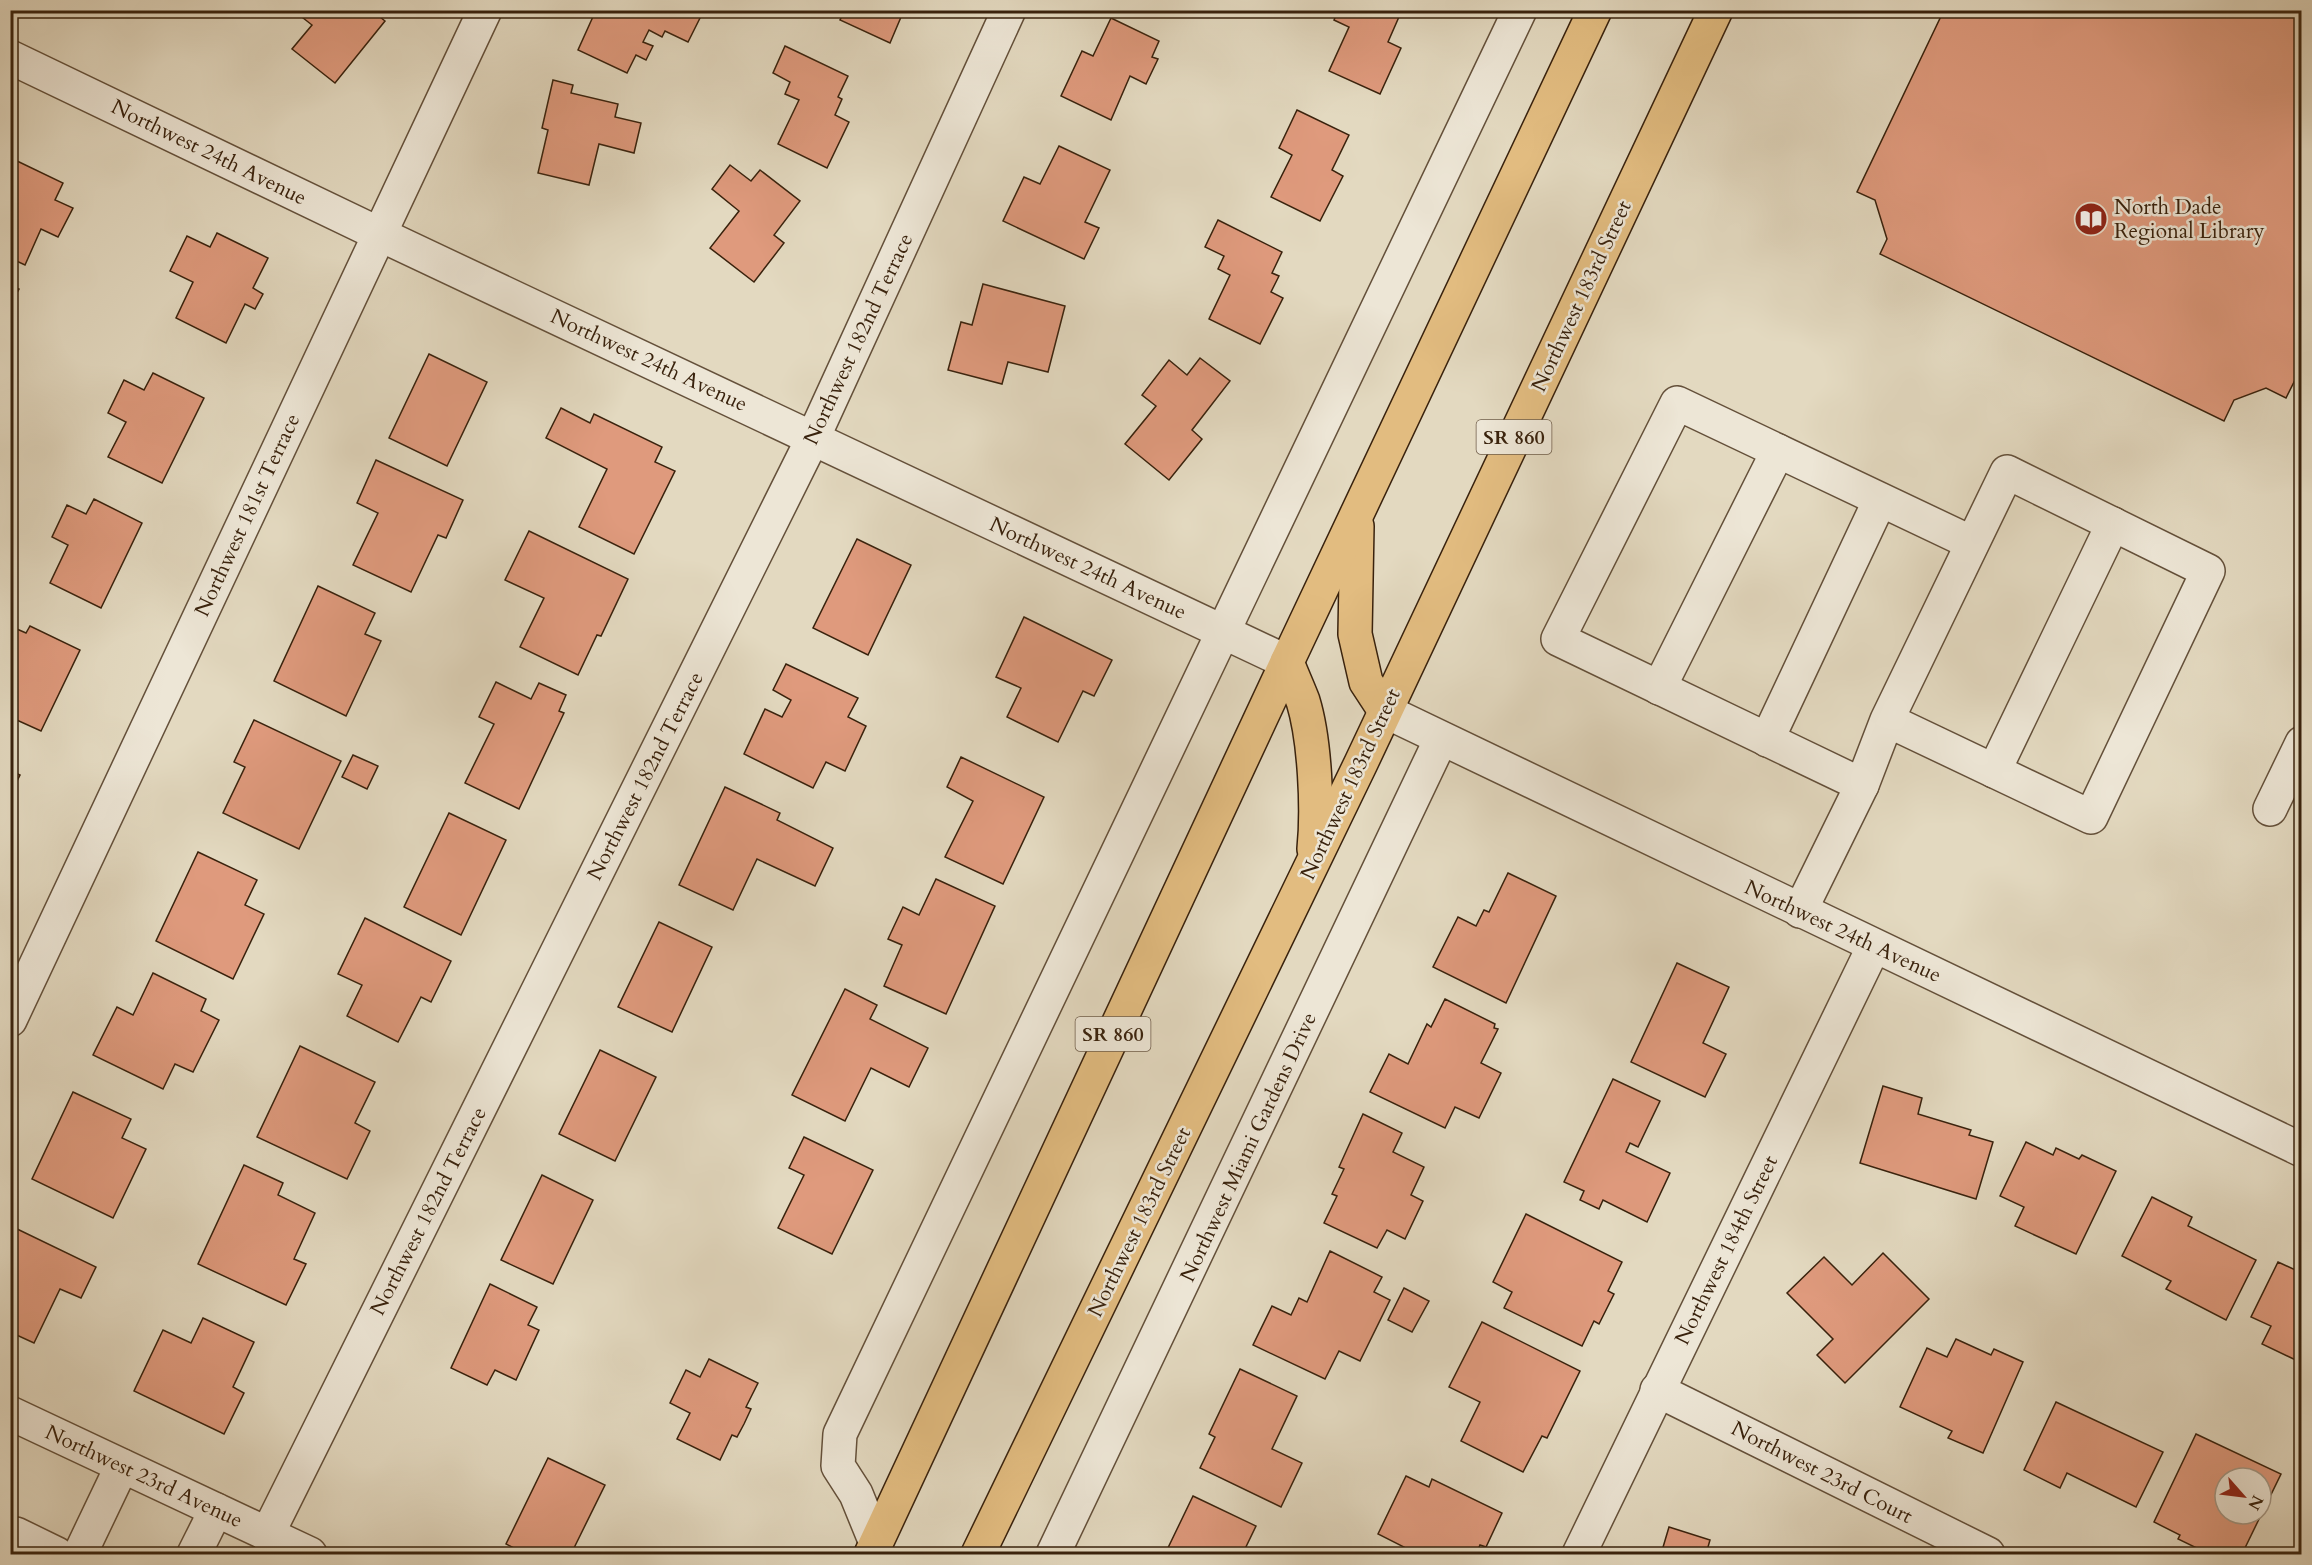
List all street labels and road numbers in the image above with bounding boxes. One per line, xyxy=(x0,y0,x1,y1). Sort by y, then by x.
street label: Northwest 24th Avenue xyxy=(106,92,311,212)
street label: Northwest 183rd Street xyxy=(1524,195,1639,397)
street label: Northwest 182nd Terrace xyxy=(797,229,920,450)
street label: Northwest 24th Avenue xyxy=(546,302,752,419)
street label: Northwest 181st Terrace xyxy=(188,409,307,621)
road number: SR 860 xyxy=(1476,420,1552,454)
street label: Northwest 24th Avenue xyxy=(985,510,1191,627)
street label: Northwest 182nd Terrace xyxy=(580,667,711,885)
street label: Northwest 183rd Street xyxy=(1293,683,1408,885)
street label: Northwest 24th Avenue xyxy=(1740,873,1946,990)
street label: Northwest Miami Gardens Drive xyxy=(1173,1008,1324,1287)
road number: SR 860 xyxy=(1076,1017,1150,1051)
street label: Northwest 182nd Terrace xyxy=(363,1102,494,1320)
street label: Northwest 183rd Street xyxy=(1081,1122,1198,1322)
street label: Northwest 184th Street xyxy=(1668,1150,1785,1350)
street label: Northwest 23rd Court xyxy=(1726,1414,1918,1531)
street label: Northwest 23rd Avenue xyxy=(40,1418,247,1535)

